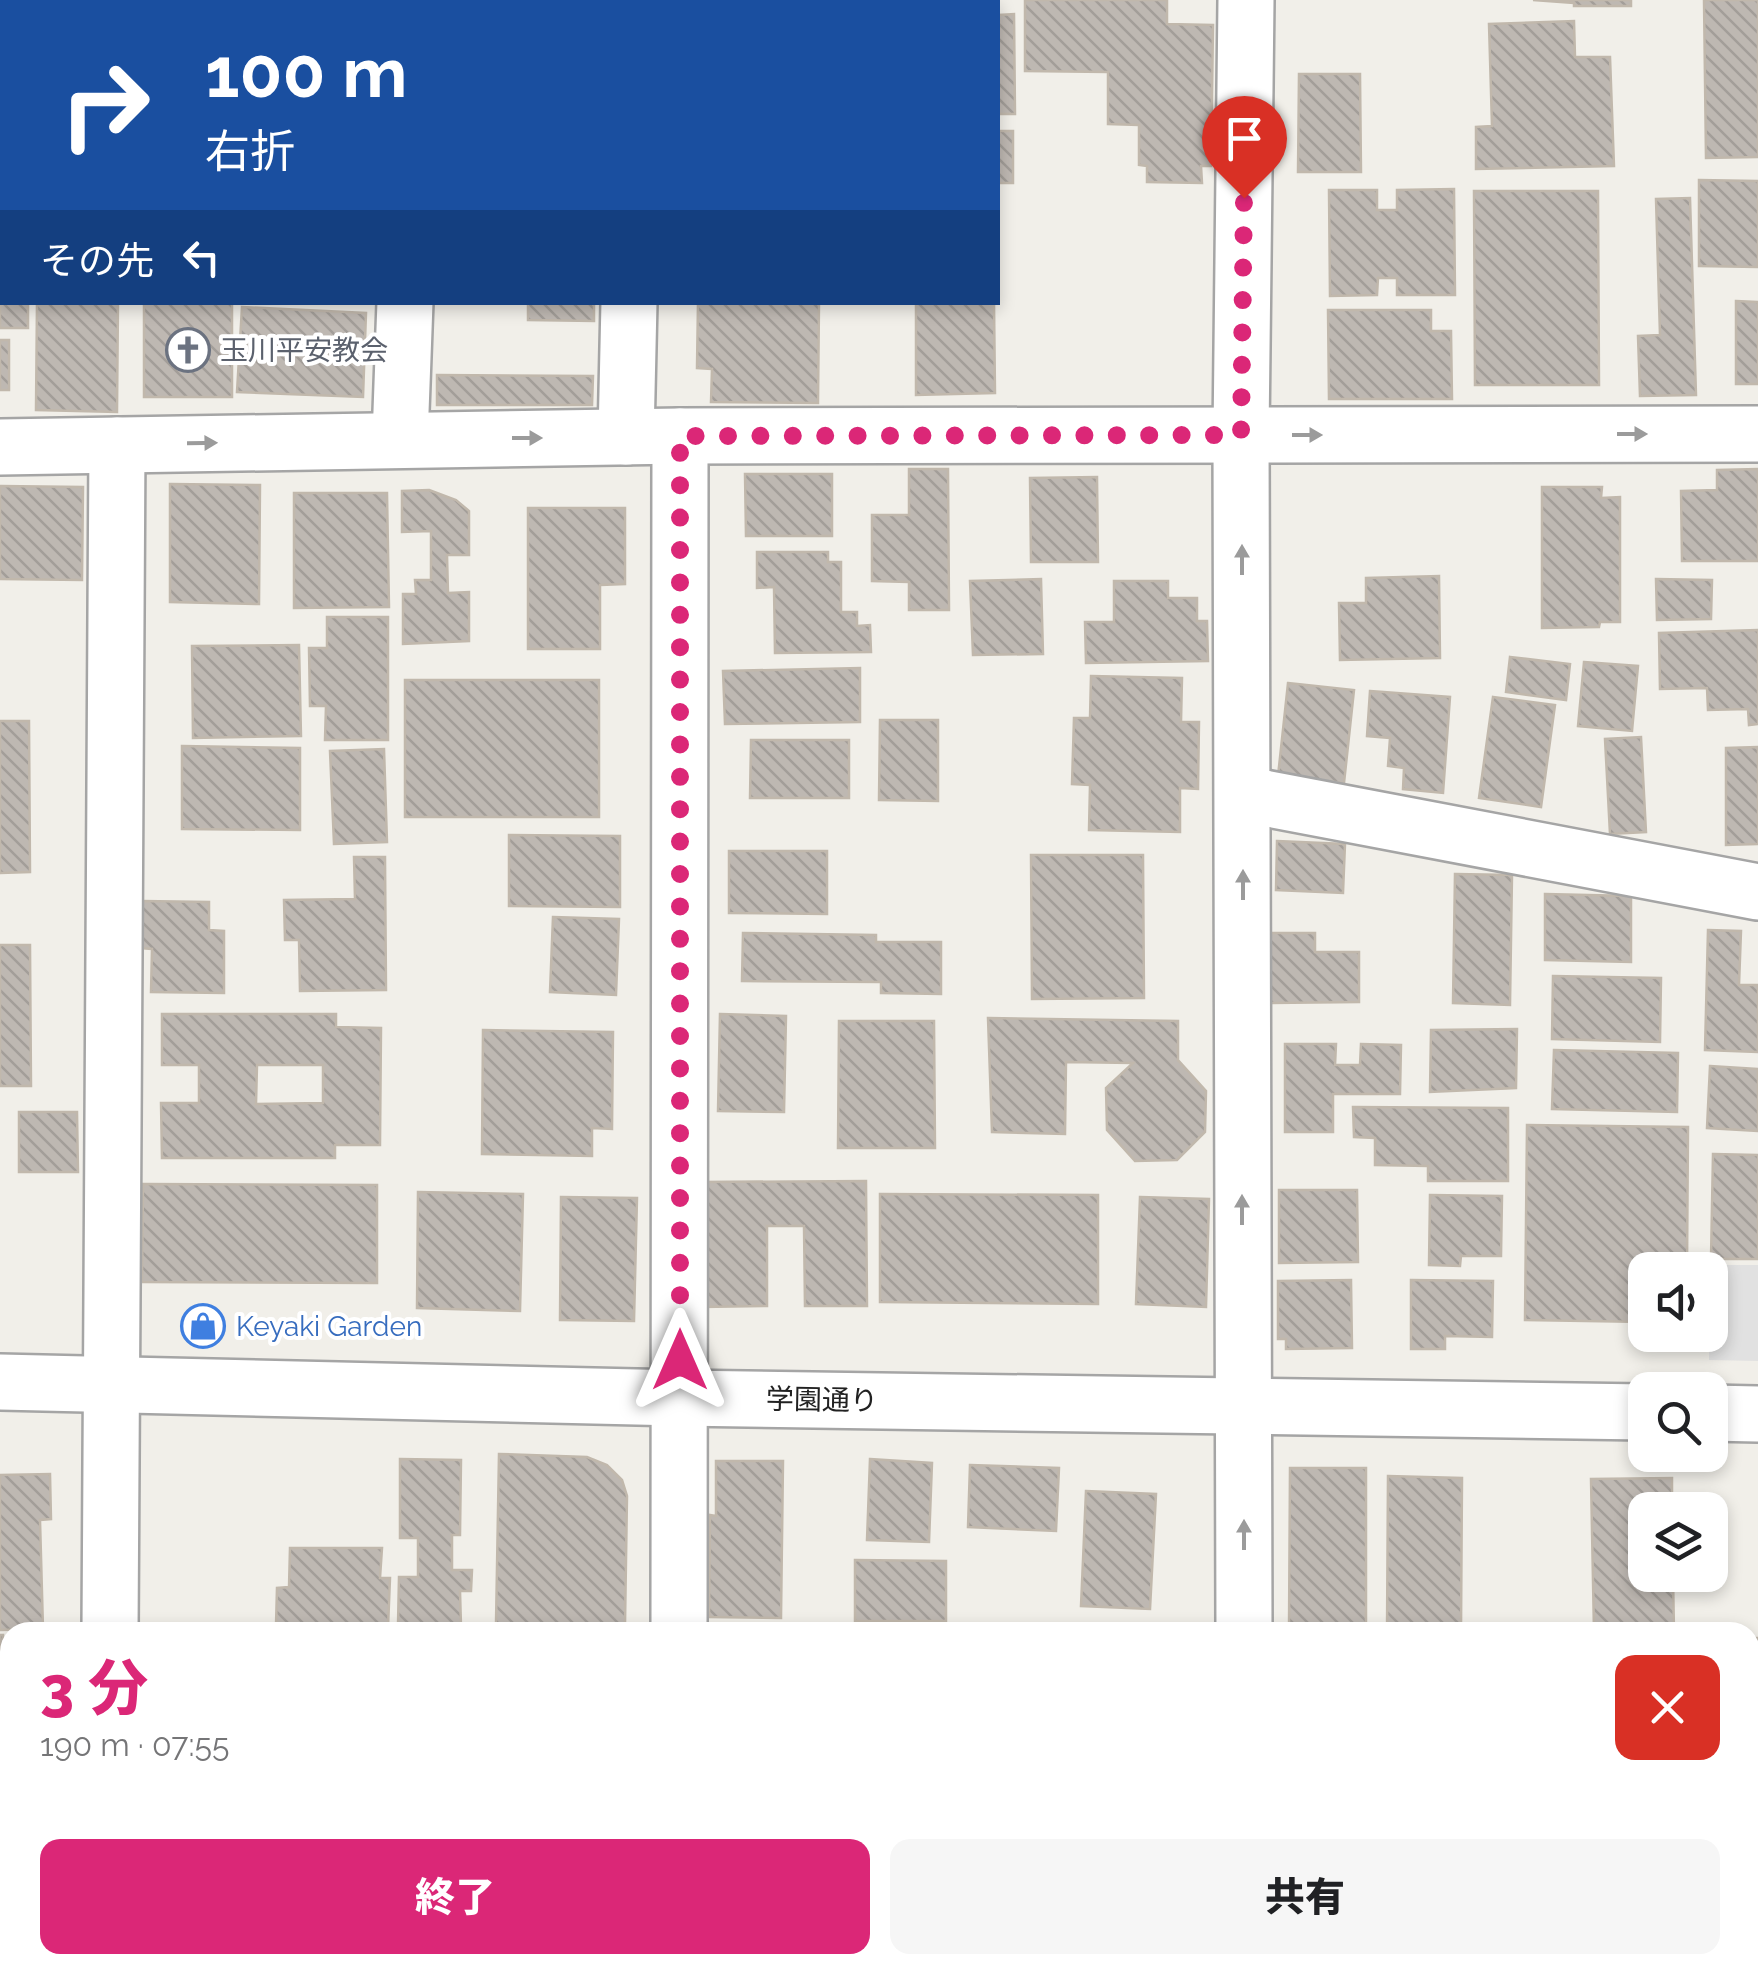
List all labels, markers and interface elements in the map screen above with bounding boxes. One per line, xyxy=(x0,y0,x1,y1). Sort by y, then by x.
text: 100 m xyxy=(205,31,408,113)
icon: right xyxy=(40,40,170,170)
pin xyxy=(1202,96,1287,199)
icon: arrive xyxy=(1217,111,1272,166)
text: 右折 xyxy=(205,125,295,178)
icon: left xyxy=(174,230,229,285)
text: その先 xyxy=(40,238,154,283)
church icon: 玉川平安教会 xyxy=(165,327,211,373)
place label: 玉川平安教会 xyxy=(220,334,388,367)
one-way arrow xyxy=(1617,426,1649,442)
one-way arrow xyxy=(1292,427,1324,443)
one-way arrow xyxy=(512,430,544,446)
one-way arrow xyxy=(187,435,219,451)
one-way arrow xyxy=(1234,544,1250,576)
one-way arrow xyxy=(1235,869,1251,901)
one-way arrow xyxy=(1234,1194,1250,1226)
map controls xyxy=(1628,1252,1728,1592)
button: sound xyxy=(1628,1252,1728,1352)
shop icon: Keyaki Garden xyxy=(180,1303,226,1349)
position arrow xyxy=(628,1308,732,1412)
place label: Keyaki Garden xyxy=(236,1310,422,1343)
button: search xyxy=(1628,1372,1728,1472)
street label: 学園通り xyxy=(766,1383,878,1417)
button: layers xyxy=(1628,1492,1728,1592)
one-way arrow xyxy=(1236,1519,1252,1551)
text: 3 分 xyxy=(40,1653,148,1723)
button: close xyxy=(1615,1655,1720,1760)
text: 190 m · 07:55 xyxy=(40,1726,229,1763)
button: 終了 xyxy=(40,1839,870,1954)
button: 共有 xyxy=(890,1839,1720,1954)

